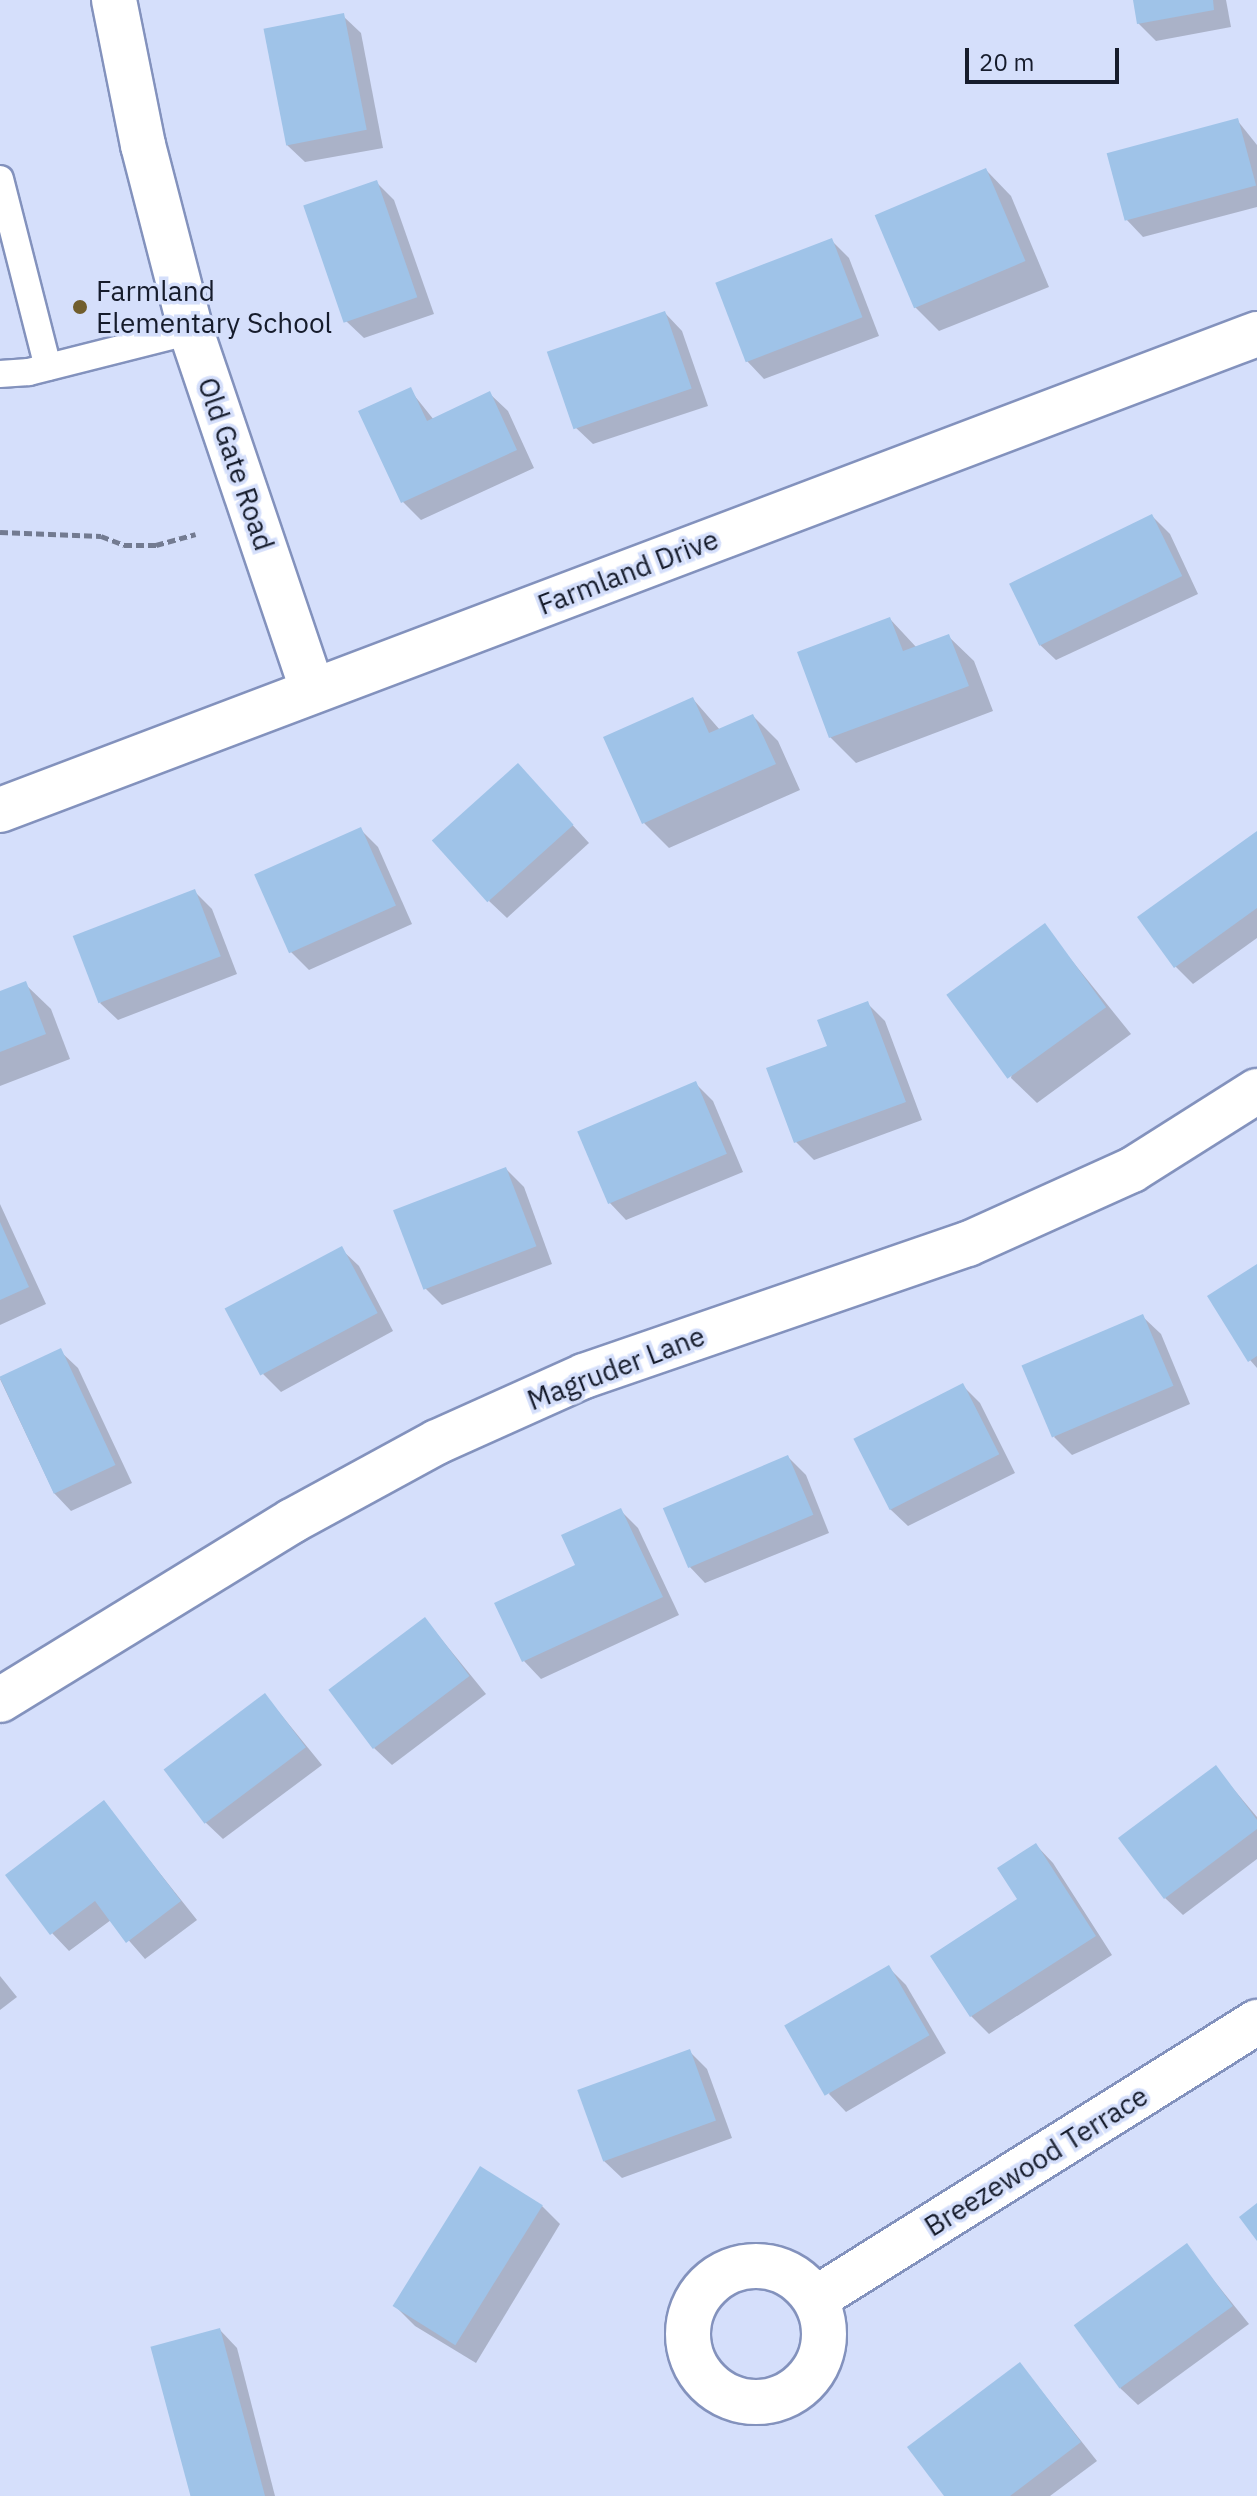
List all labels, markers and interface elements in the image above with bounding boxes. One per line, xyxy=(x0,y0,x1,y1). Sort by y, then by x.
scale bar xyxy=(969,32,1123,82)
text: 20 m xyxy=(979,46,1034,78)
place label: Farmland Elementary School xyxy=(96,274,332,340)
marker: Farmland Elementary School xyxy=(71,298,89,316)
street label: Old Gate Road xyxy=(191,373,281,555)
street label: Farmland Drive xyxy=(533,522,723,622)
street label: Magruder Lane xyxy=(523,1319,709,1417)
street label: Breezewood Terrace xyxy=(918,2079,1154,2243)

